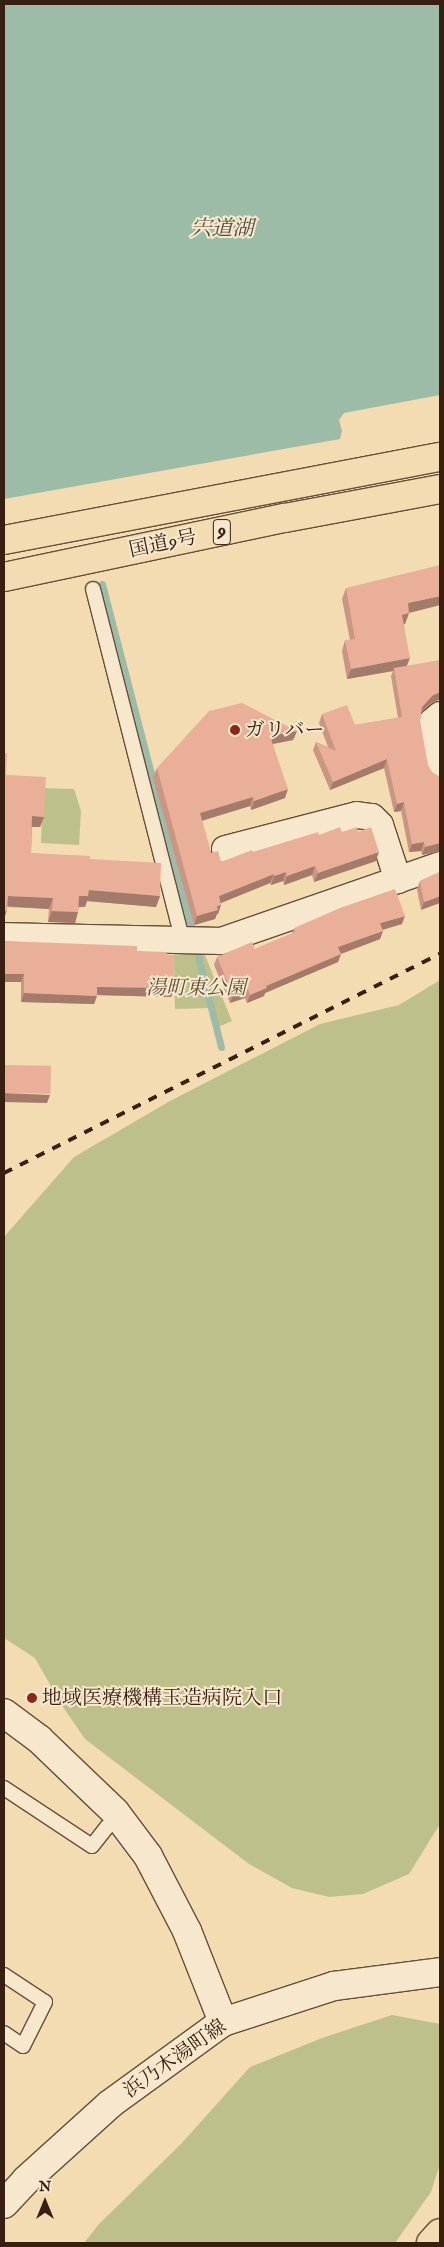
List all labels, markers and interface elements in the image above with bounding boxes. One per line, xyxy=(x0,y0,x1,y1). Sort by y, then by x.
water label: 宍道湖 xyxy=(191,217,253,243)
road number: 9 xyxy=(212,516,232,548)
street label: 国道9号 xyxy=(127,525,199,563)
place label: ガリバー xyxy=(245,718,325,742)
marker: ガリバー xyxy=(229,724,241,736)
park label: 湯町東公園 xyxy=(146,976,246,1000)
place label: 地域医療機構玉造病院入口 xyxy=(42,1686,282,1710)
marker: 地域医療機構玉造病院入口 xyxy=(26,1692,38,1704)
street label: 浜乃木湯町線 xyxy=(119,2015,231,2103)
north arrow xyxy=(20,2177,70,2227)
text: N xyxy=(39,2178,51,2196)

